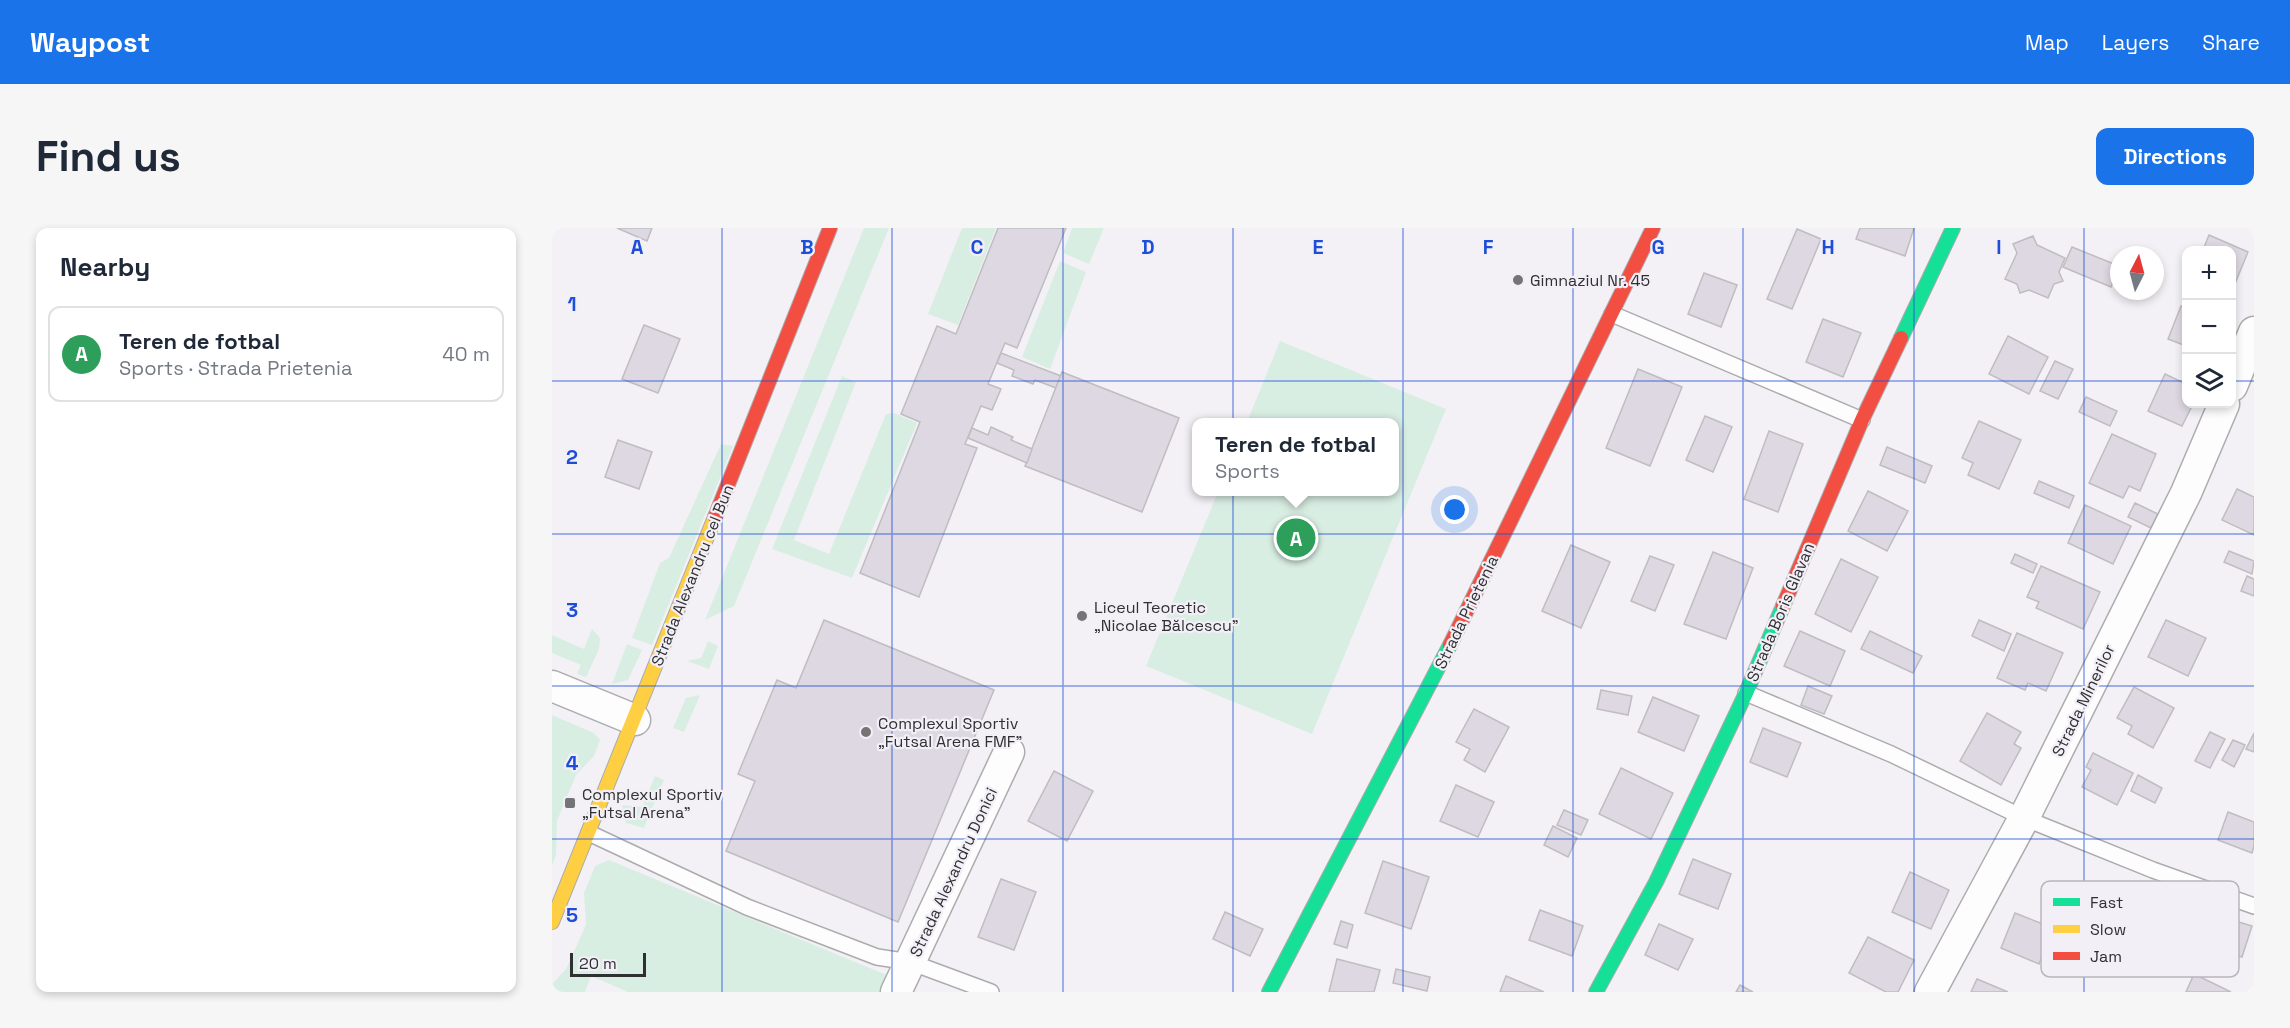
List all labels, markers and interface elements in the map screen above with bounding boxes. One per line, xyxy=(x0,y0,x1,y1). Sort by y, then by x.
text: Waypost xyxy=(30,24,150,60)
text: Map xyxy=(2025,29,2069,56)
text: Layers xyxy=(2102,29,2169,56)
text: Share xyxy=(2202,29,2260,56)
button: Directions xyxy=(2096,128,2254,185)
text: Find us xyxy=(36,130,181,183)
text: A xyxy=(631,234,644,260)
text: B xyxy=(800,234,814,260)
text: C xyxy=(971,234,984,260)
text: D xyxy=(1141,234,1155,260)
text: E xyxy=(1312,234,1324,260)
text: F xyxy=(1483,234,1494,260)
text: G xyxy=(1651,234,1665,260)
text: H xyxy=(1821,234,1835,260)
text: I xyxy=(1996,234,2002,260)
north arrow xyxy=(2110,246,2164,300)
map controls xyxy=(2182,246,2236,408)
button: + xyxy=(2182,246,2236,300)
text: Nearby xyxy=(60,250,150,284)
place label: Gimnaziul Nr. 45 xyxy=(1530,270,1650,291)
marker: Gimnaziul Nr. 45 xyxy=(1511,273,1525,287)
text: 1 xyxy=(567,291,577,317)
button: − xyxy=(2182,300,2236,354)
text: Teren de fotbal xyxy=(119,327,280,355)
text: A xyxy=(75,341,88,367)
text: 40 m xyxy=(442,341,490,367)
button: layers xyxy=(2182,354,2236,408)
text: Sports · Strada Prietenia xyxy=(119,355,352,381)
popup xyxy=(1192,418,1399,496)
text: Teren de fotbal xyxy=(1215,430,1376,458)
text: 2 xyxy=(566,444,578,470)
text: Sports xyxy=(1215,458,1280,484)
street label: Strada Alexandru cel Bun xyxy=(646,481,739,669)
your location xyxy=(1440,495,1469,524)
pin: A xyxy=(1276,516,1316,560)
street label: Strada Boris Glavan xyxy=(1742,539,1819,685)
street label: Strada Prietenia xyxy=(1430,552,1503,672)
text: 3 xyxy=(566,597,578,623)
place label: Liceul Teoretic „Nicolae Bălcescu” xyxy=(1094,597,1239,636)
marker: Liceul Teoretic „Nicolae Bălcescu” xyxy=(1075,609,1089,623)
street label: Strada Minerilor xyxy=(2047,641,2120,760)
place label: Complexul Sportiv „Futsal Arena FMF” xyxy=(878,713,1022,752)
marker: Complexul Sportiv „Futsal Arena FMF” xyxy=(859,725,873,739)
text: 4 xyxy=(566,750,579,776)
place label: Complexul Sportiv „Futsal Arena” xyxy=(582,784,723,823)
street label: Strada Alexandru Donici xyxy=(905,784,1002,960)
marker: Complexul Sportiv „Futsal Arena” xyxy=(563,796,577,810)
legend xyxy=(2041,881,2239,977)
text: Fast xyxy=(2090,892,2123,913)
text: 5 xyxy=(566,902,578,928)
text: Slow xyxy=(2090,919,2126,940)
text: Jam xyxy=(2090,946,2122,967)
scale bar xyxy=(570,950,646,978)
text: 20 m xyxy=(579,953,617,974)

